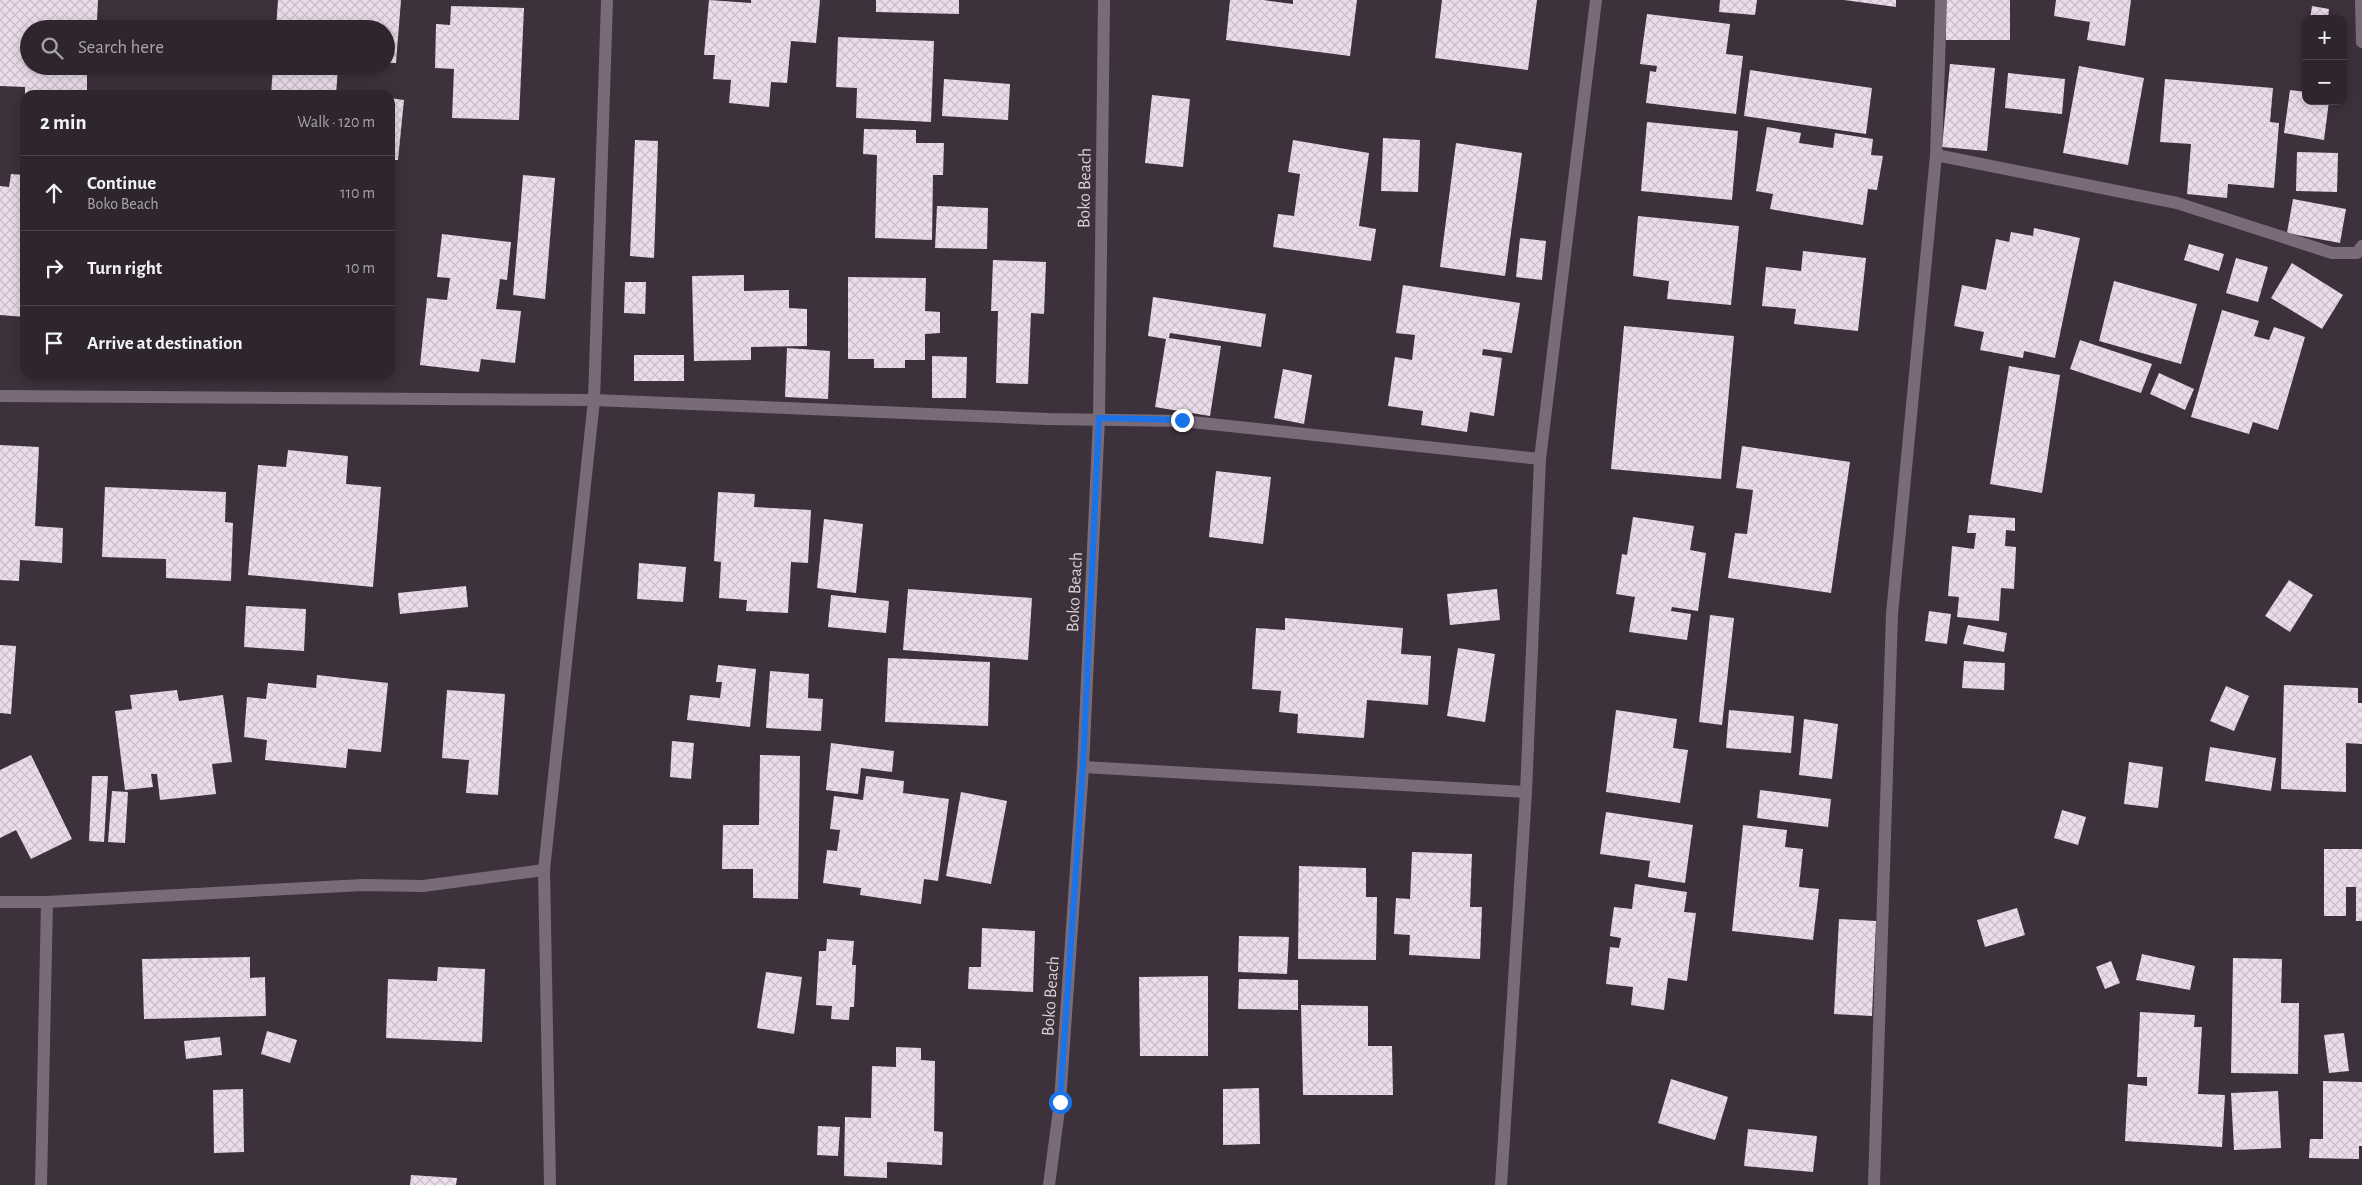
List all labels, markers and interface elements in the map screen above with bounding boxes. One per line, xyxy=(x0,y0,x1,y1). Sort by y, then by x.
map controls xyxy=(2302,15,2347,105)
button: + xyxy=(2302,15,2347,60)
search box xyxy=(20,20,395,75)
icon: search xyxy=(38,34,66,62)
text: Search here xyxy=(78,38,164,57)
button: − xyxy=(2302,60,2347,105)
text: 2 min xyxy=(40,112,87,133)
text: Walk · 120 m xyxy=(297,114,375,130)
street label: Boko Beach xyxy=(1075,148,1095,228)
text: Continue xyxy=(87,174,156,193)
icon: ahead xyxy=(40,179,68,207)
text: 110 m xyxy=(340,185,375,201)
text: Boko Beach xyxy=(87,196,159,212)
icon: right xyxy=(40,254,68,282)
text: Turn right xyxy=(87,259,162,278)
text: 10 m xyxy=(346,260,375,276)
icon: arrive xyxy=(40,329,68,357)
text: Arrive at destination xyxy=(87,334,243,353)
route end xyxy=(1171,409,1194,432)
street label: Boko Beach xyxy=(1064,551,1086,633)
street label: Boko Beach xyxy=(1039,955,1063,1037)
route start xyxy=(1049,1091,1072,1114)

